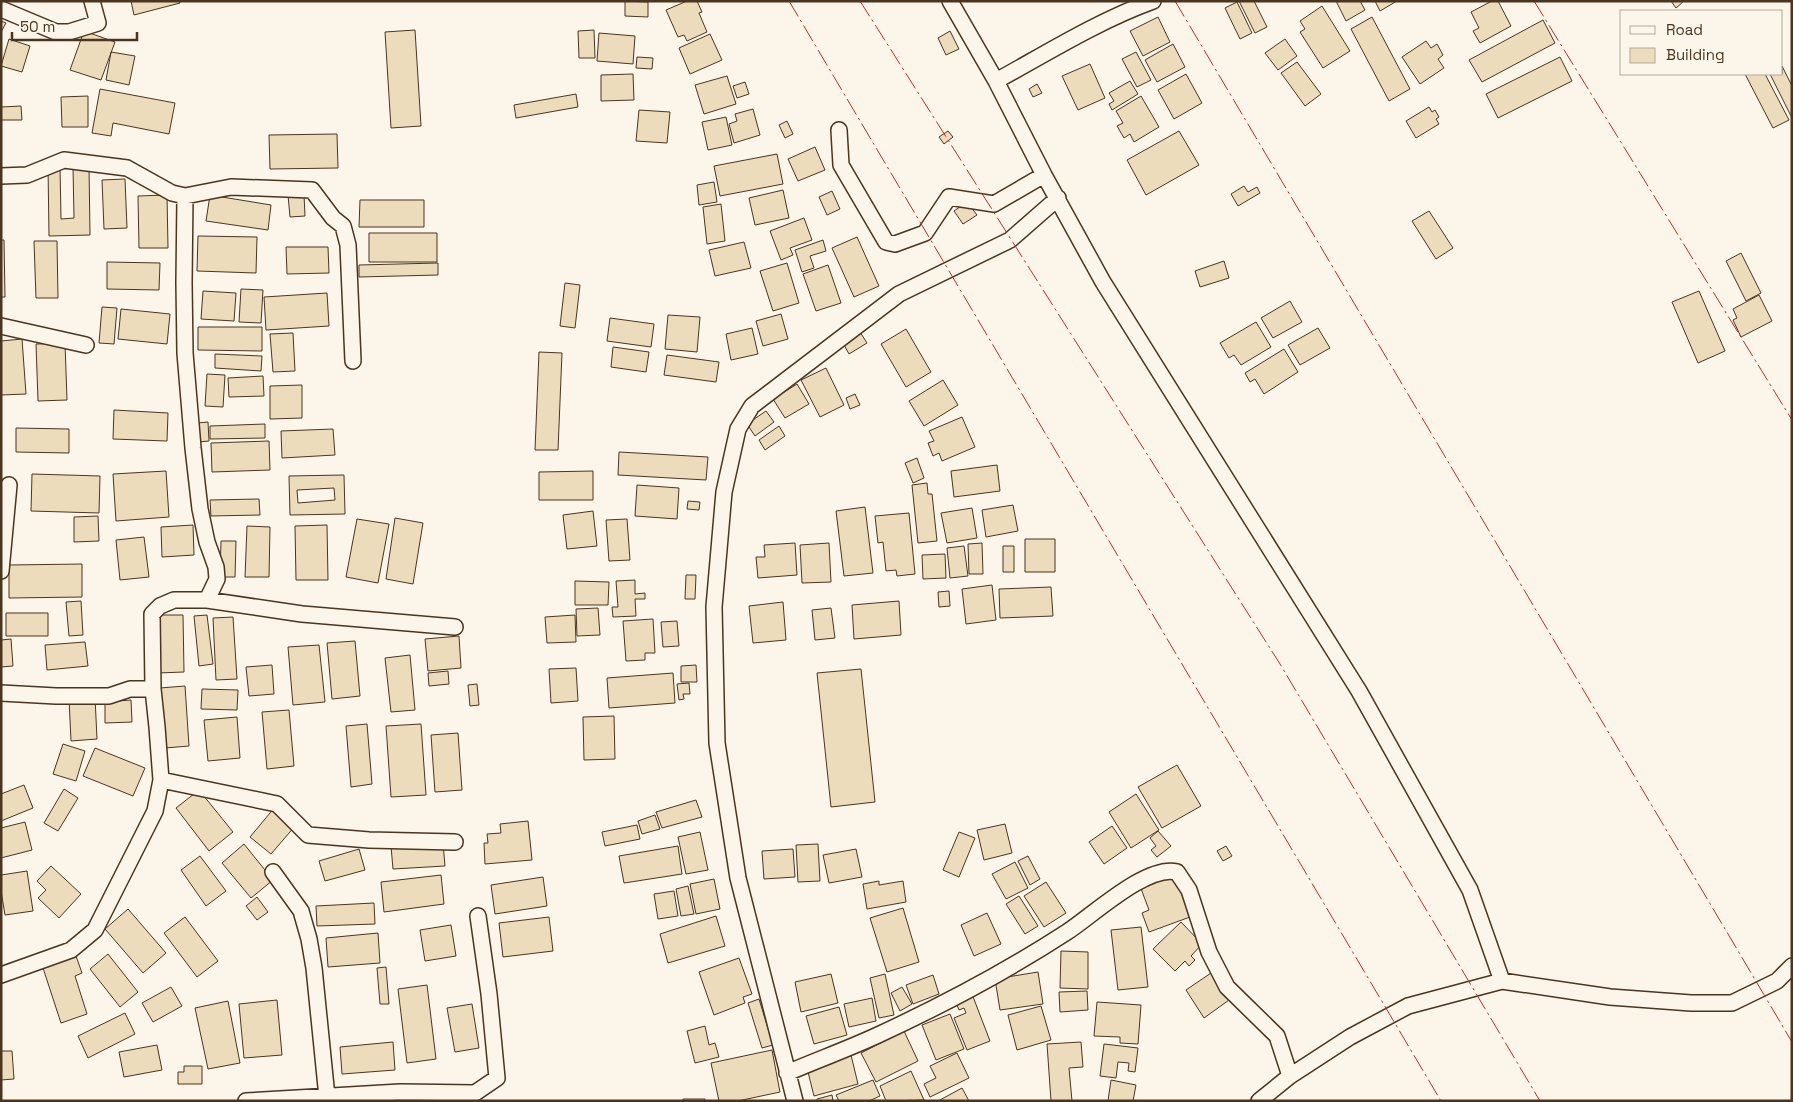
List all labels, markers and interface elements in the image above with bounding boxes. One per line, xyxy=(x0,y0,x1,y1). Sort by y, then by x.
scale bar xyxy=(12,10,138,42)
legend xyxy=(1620,10,1783,75)
text: 50 m xyxy=(20,17,55,36)
text: Road xyxy=(1666,20,1703,39)
text: Building xyxy=(1666,45,1725,64)

